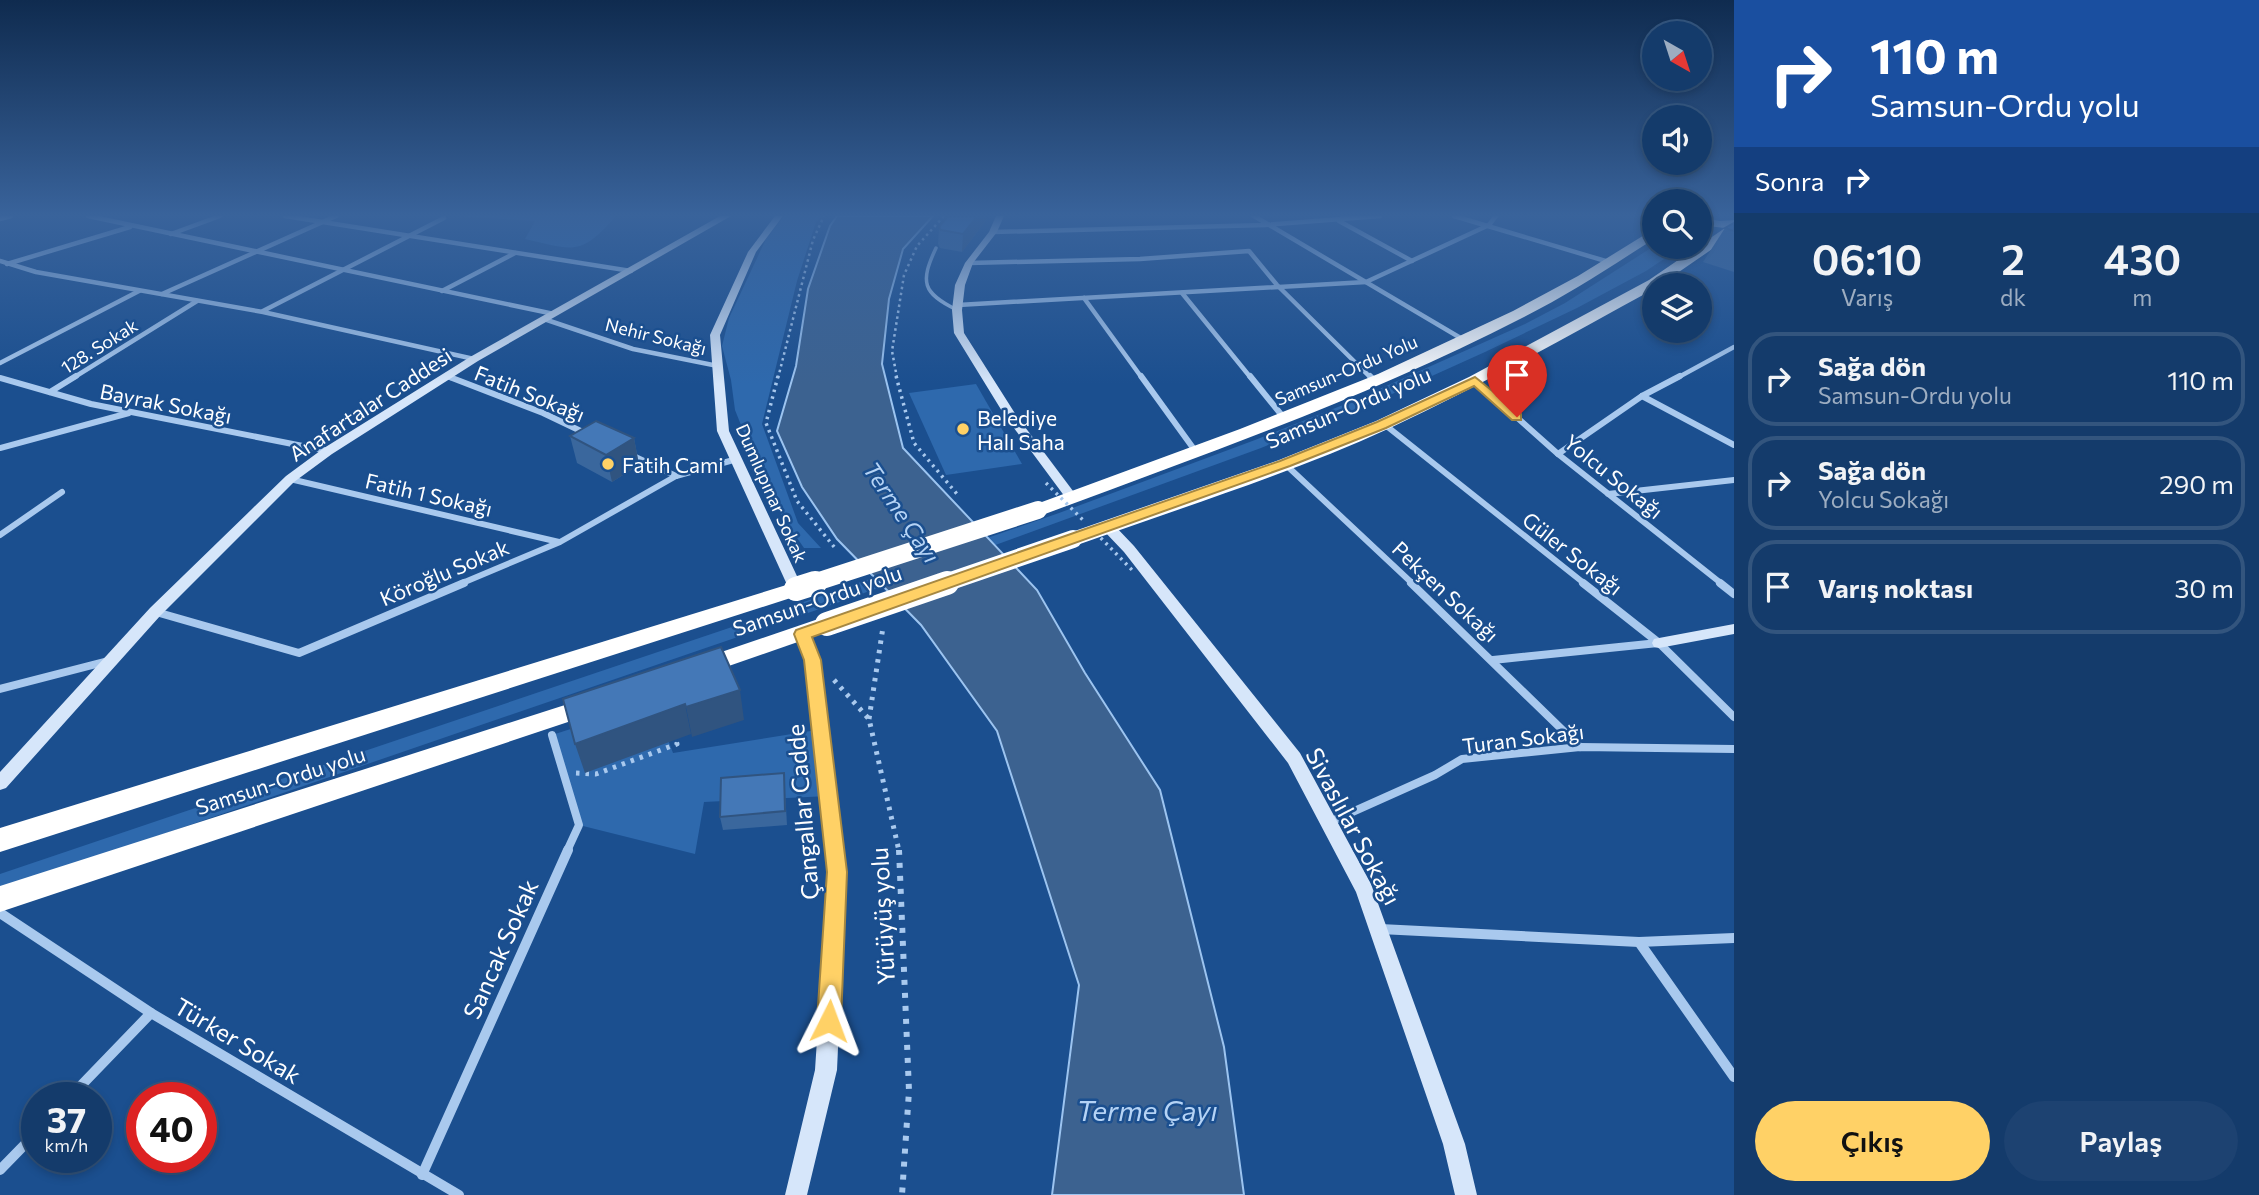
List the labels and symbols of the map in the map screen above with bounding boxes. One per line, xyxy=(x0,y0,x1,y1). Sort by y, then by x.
north arrow xyxy=(1642,21,1712,91)
street label: Nehir Sokağı xyxy=(603,313,709,359)
street label: 128. Sokak xyxy=(57,314,142,378)
street label: Samsun-Ordu Yolu xyxy=(1271,330,1421,410)
street label: Anafartalar Caddesi xyxy=(284,342,456,466)
pin xyxy=(1487,345,1547,417)
street label: Fatih Sokağı xyxy=(471,360,589,426)
street label: Samsun-Ordu yolu xyxy=(1262,361,1434,453)
street label: Bayrak Sokağı xyxy=(98,378,234,428)
place label: Belediye Halı Saha xyxy=(977,405,1065,454)
street label: Dumlupınar Sokak xyxy=(732,420,813,566)
marker: Belediye Halı Saha xyxy=(955,421,971,437)
street label: Yolcu Sokağı xyxy=(1560,429,1668,523)
place label: Fatih Cami xyxy=(622,452,724,477)
marker: Fatih Cami xyxy=(600,456,616,472)
water label: Terme Çayı xyxy=(858,456,946,568)
street label: Fatih 1 Sokağı xyxy=(363,467,495,521)
street label: Güler Sokağı xyxy=(1518,506,1628,600)
street label: Köroğlu Sokak xyxy=(376,534,512,610)
street label: Pekşen Sokağı xyxy=(1388,535,1504,647)
street label: Samsun-Ordu yolu xyxy=(729,559,905,641)
street label: Turan Sokağı xyxy=(1461,718,1585,758)
street label: Çangallar Cadde xyxy=(780,723,824,901)
street label: Samsun-Ordu yolu xyxy=(192,741,368,819)
street label: Sivaslılar Sokağı xyxy=(1300,742,1408,910)
street label: Yürüyüş yolu xyxy=(864,846,900,986)
street label: Sancak Sokak xyxy=(456,875,544,1023)
position arrow xyxy=(792,984,866,1058)
street label: Türker Sokak xyxy=(169,991,307,1089)
speed limit sign: 40 xyxy=(126,1082,217,1173)
water label: Terme Çayı xyxy=(1076,1093,1218,1127)

